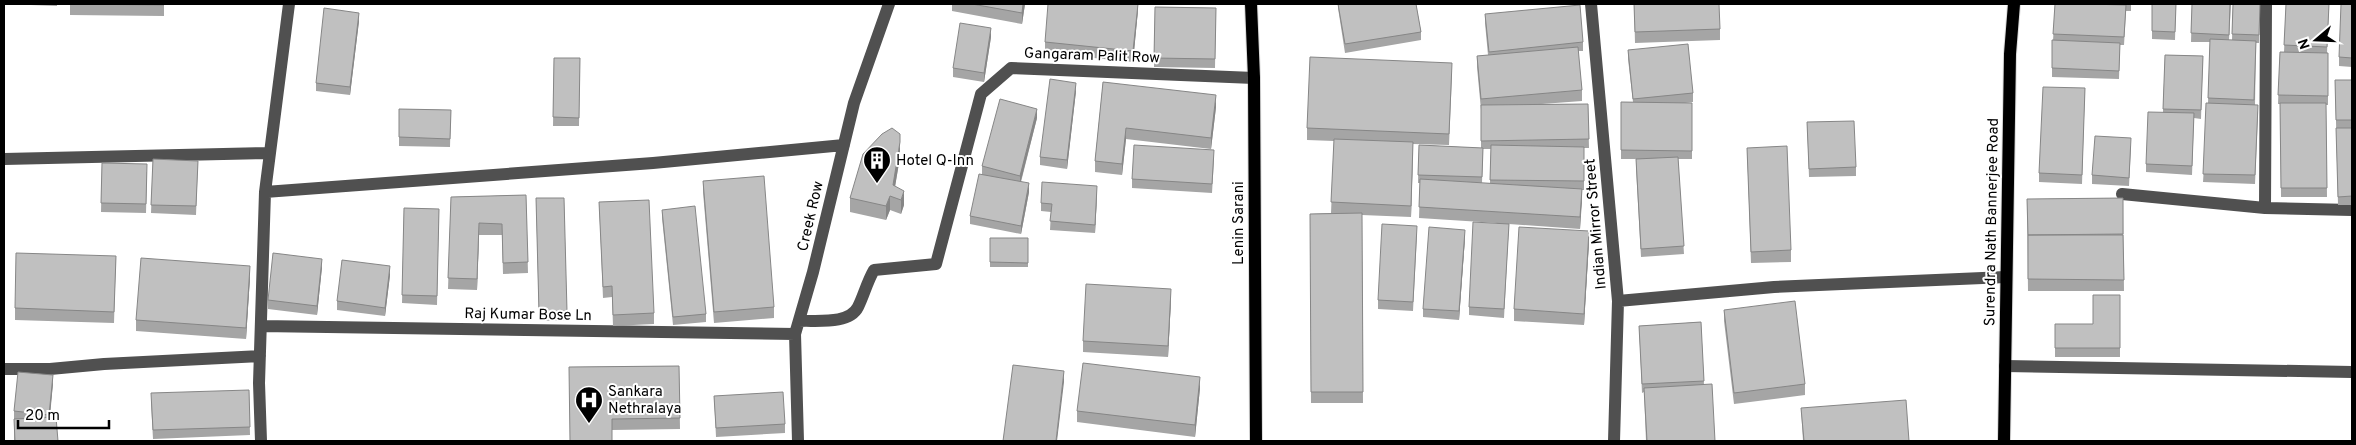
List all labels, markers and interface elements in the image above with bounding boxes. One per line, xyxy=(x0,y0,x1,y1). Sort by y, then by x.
north arrow xyxy=(2291,15,2341,65)
text: N xyxy=(2295,36,2315,51)
street label: Gangaram Palit Row xyxy=(1024,45,1161,68)
street label: Surendra Nath Bannerjee Road xyxy=(1981,118,2004,326)
building icon: Hotel Q-Inn xyxy=(862,145,892,184)
place label: Hotel Q-Inn xyxy=(896,152,974,171)
street label: Indian Mirror Street xyxy=(1581,158,1612,290)
street label: Creek Row xyxy=(794,179,829,253)
street label: Lenin Sarani xyxy=(1230,181,1249,265)
street label: Raj Kumar Bose Ln xyxy=(464,305,592,326)
place label: Sankara Nethralaya xyxy=(608,383,681,419)
hospital icon: Sankara Nethralaya xyxy=(574,385,604,424)
scale bar xyxy=(18,398,109,430)
text: 20 m xyxy=(25,407,60,426)

